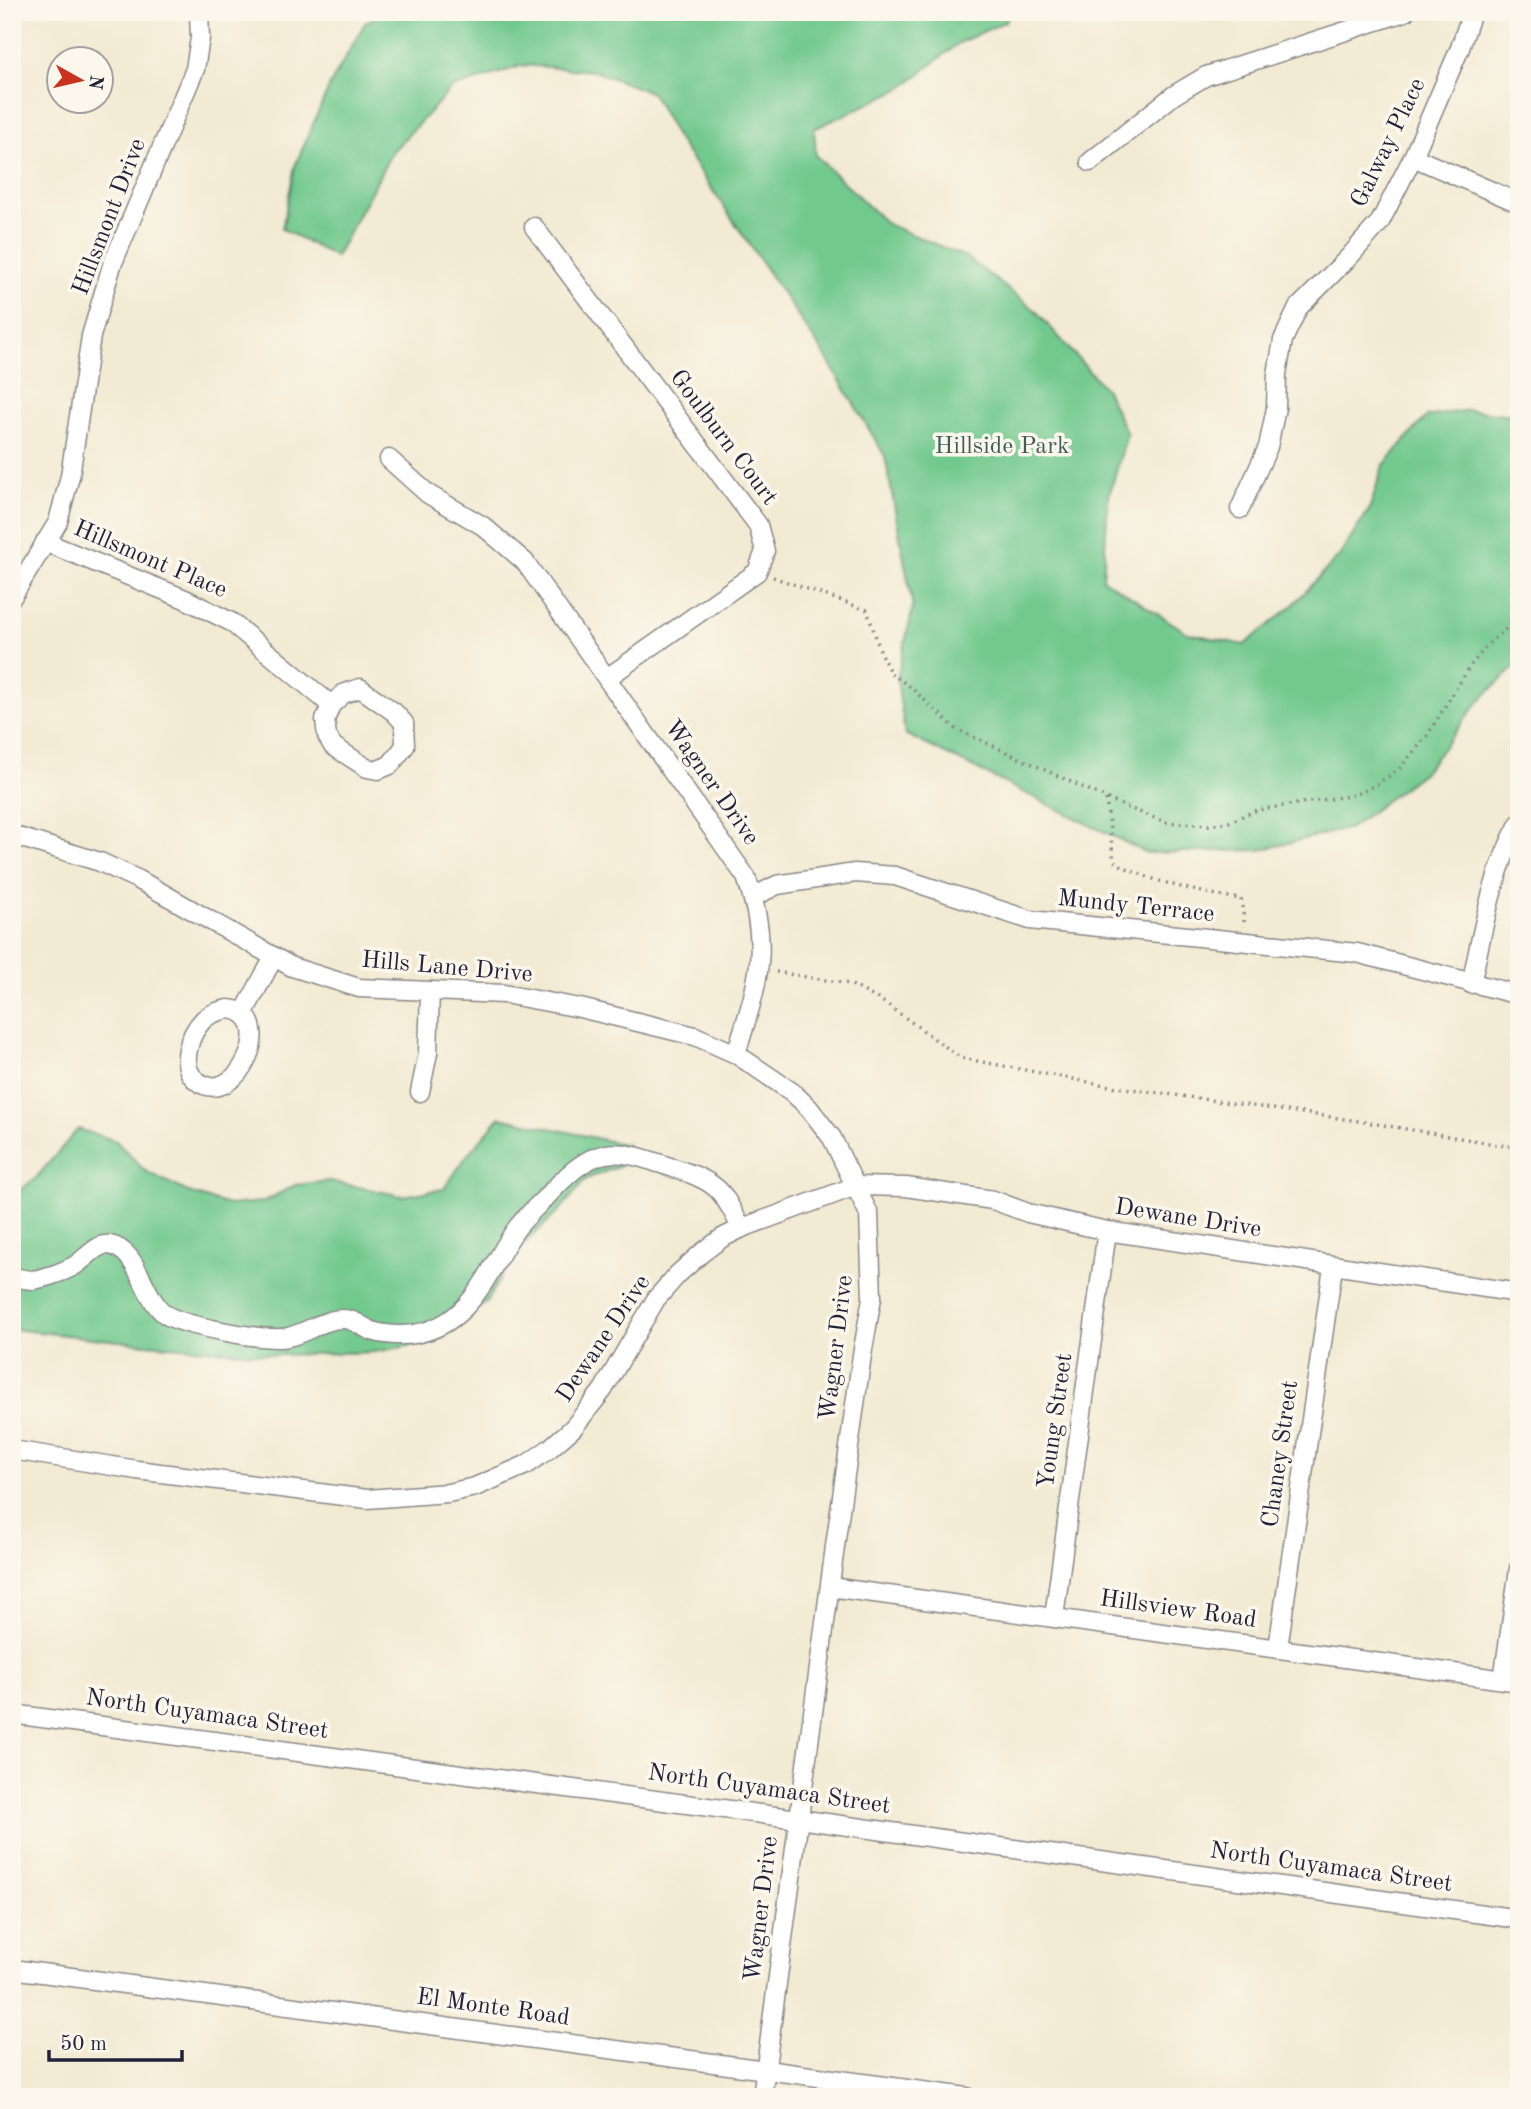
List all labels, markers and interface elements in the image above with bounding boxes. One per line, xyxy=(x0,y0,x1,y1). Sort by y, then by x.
north arrow xyxy=(46,46,116,116)
text: N xyxy=(84,74,105,91)
street label: Galway Place xyxy=(1347,75,1431,211)
street label: Hillsmont Drive xyxy=(69,135,151,299)
street label: Goulburn Court xyxy=(665,366,781,510)
park label: Hillside Park xyxy=(935,435,1069,459)
street label: Hillsmont Place xyxy=(70,517,230,603)
street label: Wagner Drive xyxy=(659,716,763,850)
street label: Mundy Terrace xyxy=(1056,887,1216,927)
street label: Hills Lane Drive xyxy=(360,949,534,987)
street label: Dewane Drive xyxy=(1113,1196,1263,1242)
street label: Dewane Drive xyxy=(553,1271,655,1407)
street label: Wagner Drive xyxy=(816,1274,858,1422)
street label: Young Street xyxy=(1035,1352,1077,1490)
street label: Chaney Street xyxy=(1259,1379,1303,1529)
street label: Hillsview Road xyxy=(1098,1587,1258,1633)
street label: North Cuyamaca Street xyxy=(84,1686,330,1744)
street label: North Cuyamaca Street xyxy=(646,1761,892,1819)
street label: Wagner Drive xyxy=(741,1835,783,1983)
street label: North Cuyamaca Street xyxy=(1208,1839,1454,1897)
street label: El Monte Road xyxy=(415,1985,571,2031)
scale bar xyxy=(49,2018,182,2062)
text: 50 m xyxy=(60,2034,107,2055)

